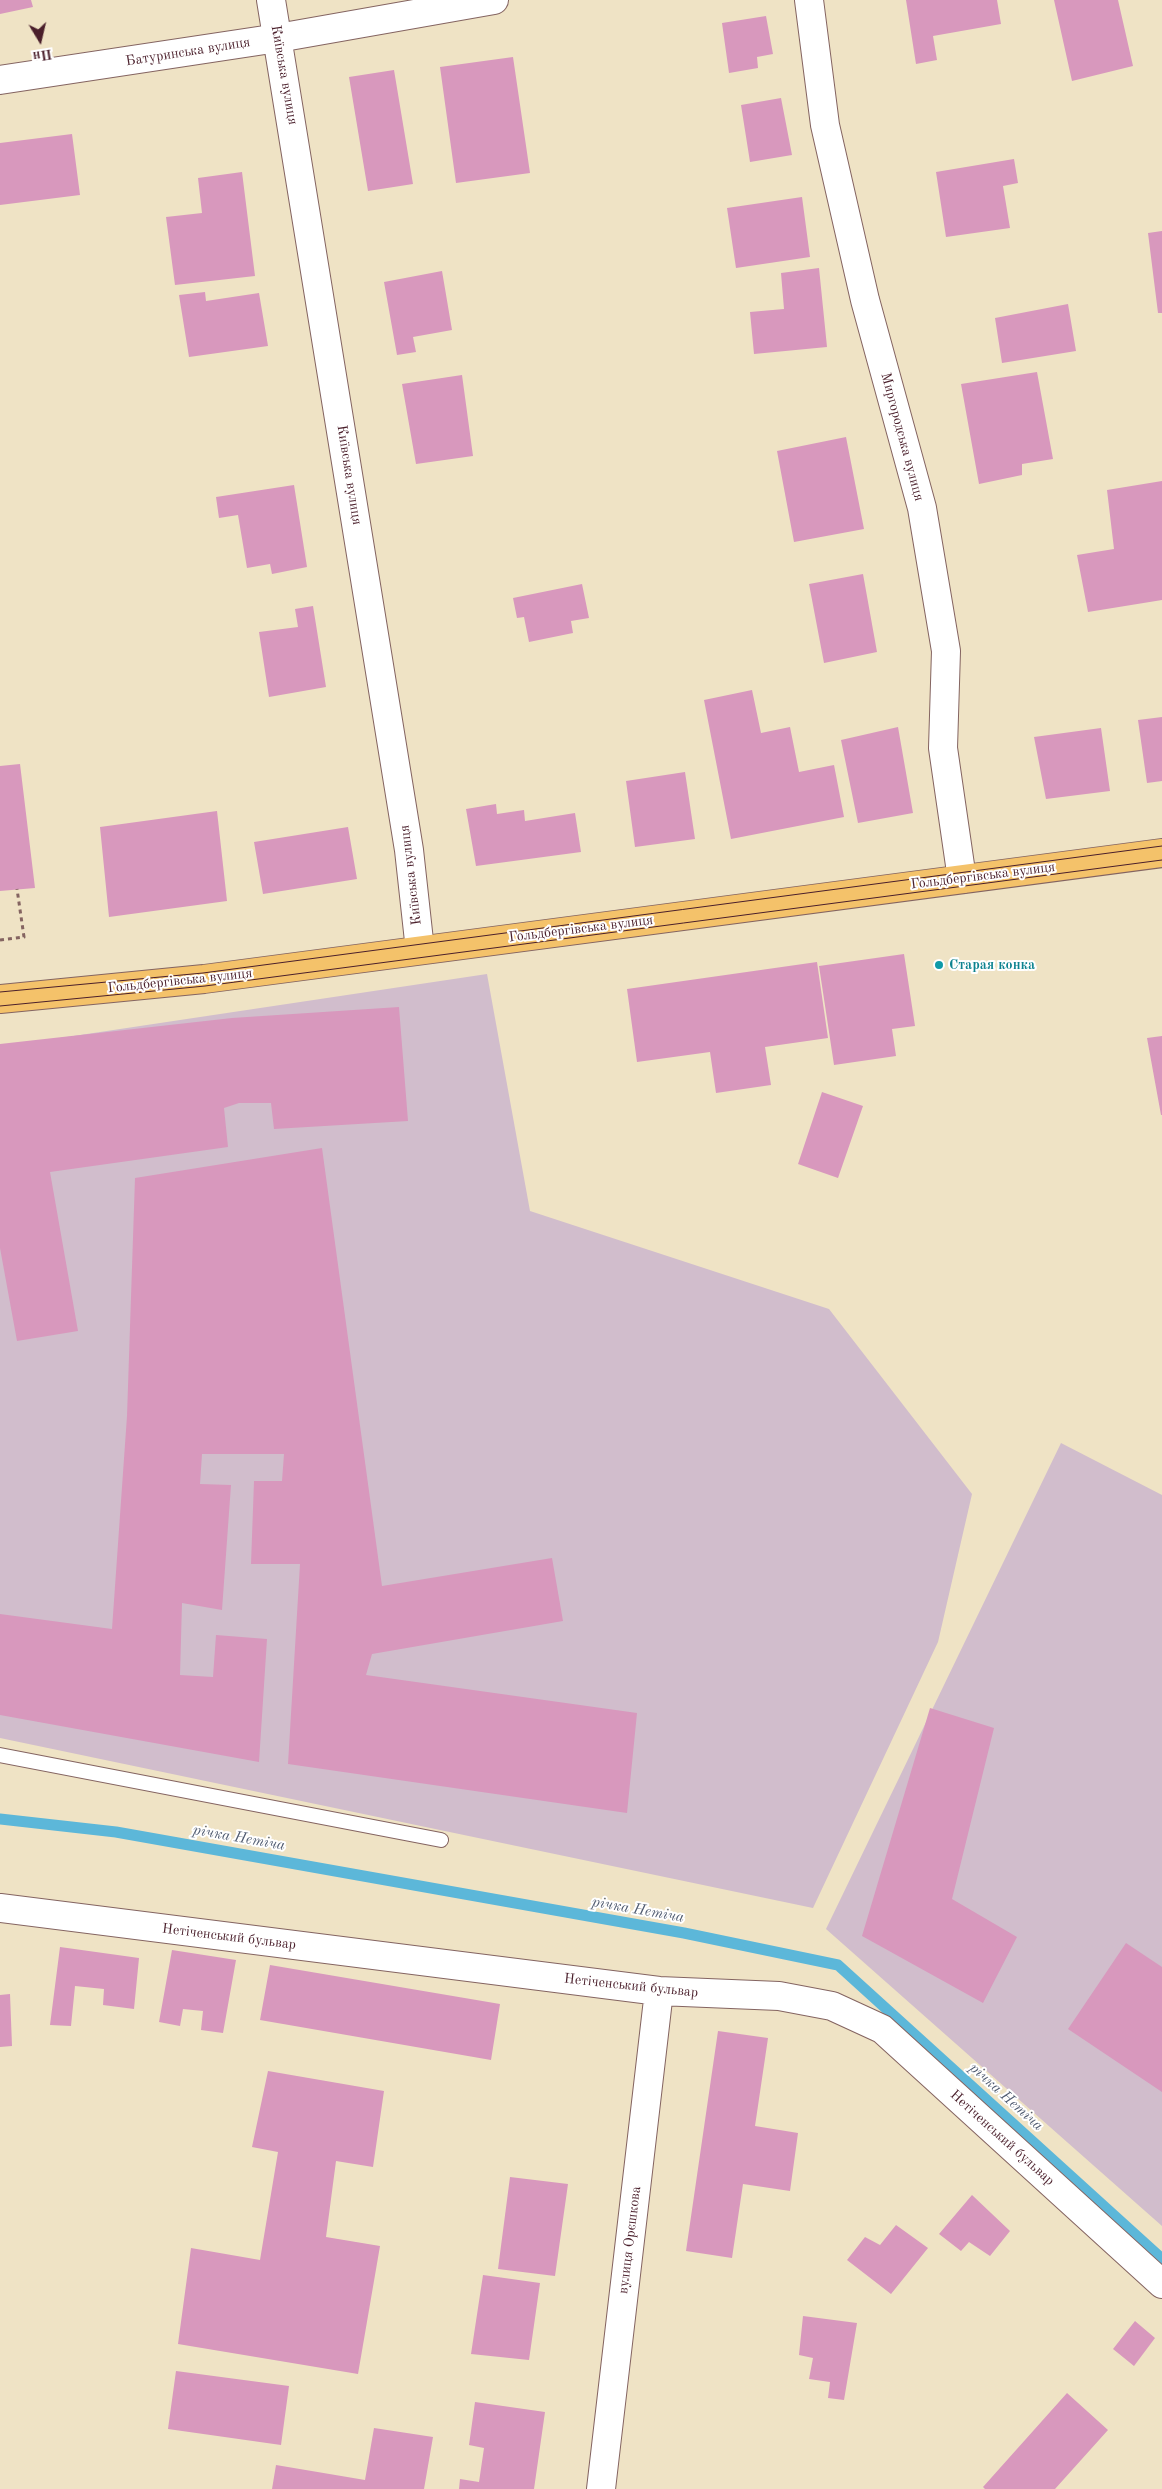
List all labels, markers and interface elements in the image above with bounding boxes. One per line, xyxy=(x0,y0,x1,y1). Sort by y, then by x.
north arrow xyxy=(15,15,65,65)
street label: Київська вулиця xyxy=(267,24,301,126)
street label: Батуринська вулиця xyxy=(124,34,252,70)
text: Пн xyxy=(32,46,53,63)
street label: Миргородська вулиця xyxy=(877,371,927,503)
street label: Київська вулиця xyxy=(333,424,365,526)
street label: Київська вулиця xyxy=(397,824,425,926)
street label: Гольдбергівська вулиця xyxy=(910,859,1056,893)
street label: Гольдбергівська вулиця xyxy=(508,912,654,946)
place label: Старая конка xyxy=(949,957,1035,973)
marker: Старая конка xyxy=(933,959,945,971)
street label: Гольдбергівська вулиця xyxy=(107,965,253,997)
water label: річка Нетіча xyxy=(191,1821,287,1855)
water label: річка Нетіча xyxy=(590,1893,686,1927)
street label: Нетіченський бульвар xyxy=(161,1920,297,1954)
street label: Нетіченський бульвар xyxy=(563,1971,699,2001)
water label: річка Нетіча xyxy=(965,2059,1047,2135)
street label: Нетіченський бульвар xyxy=(946,2087,1058,2189)
street label: вулиця Орєшкова xyxy=(615,2185,645,2295)

